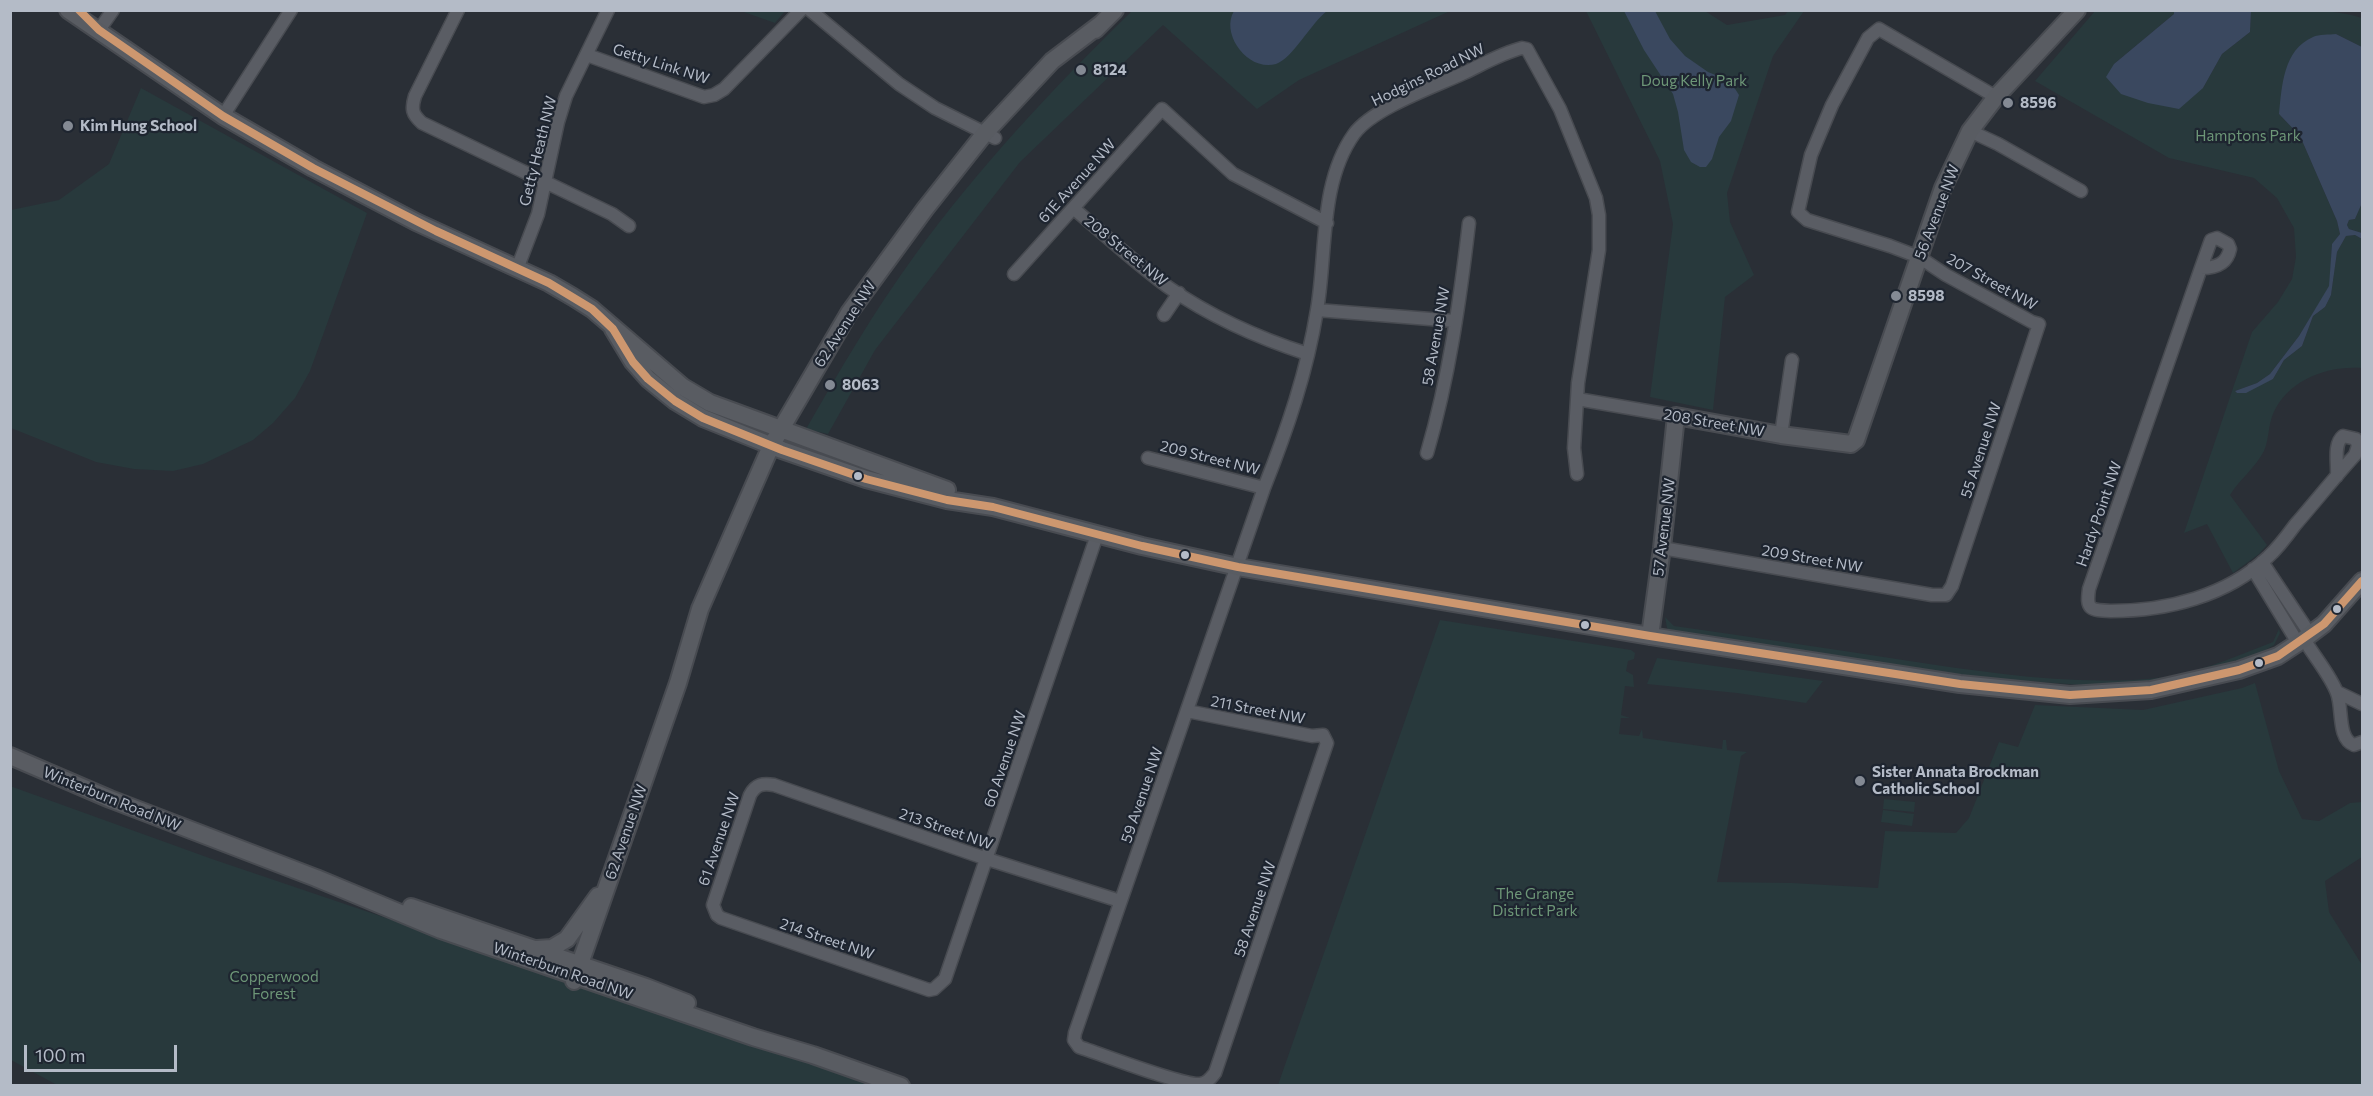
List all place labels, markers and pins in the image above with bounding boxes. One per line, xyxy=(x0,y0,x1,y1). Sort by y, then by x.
place label: 8124 xyxy=(1093,61,1127,79)
marker: 8124 xyxy=(1074,63,1088,77)
place label: 8596 xyxy=(2020,94,2057,112)
marker: 8596 xyxy=(2001,96,2015,110)
place label: Kim Hung School xyxy=(80,117,197,135)
marker: Kim Hung School xyxy=(61,119,75,133)
place label: 8598 xyxy=(1908,287,1945,305)
marker: 8598 xyxy=(1889,289,1903,303)
place label: 8063 xyxy=(842,376,879,394)
marker: 8063 xyxy=(823,378,837,392)
unlabelled marker xyxy=(852,470,864,482)
unlabelled marker xyxy=(1179,549,1191,561)
unlabelled marker xyxy=(2331,603,2343,615)
unlabelled marker xyxy=(1579,619,1591,631)
unlabelled marker xyxy=(2253,657,2265,669)
place label: Sister Annata Brockman Catholic School xyxy=(1872,763,2039,798)
marker: Sister Annata Brockman Catholic School xyxy=(1853,774,1867,788)

